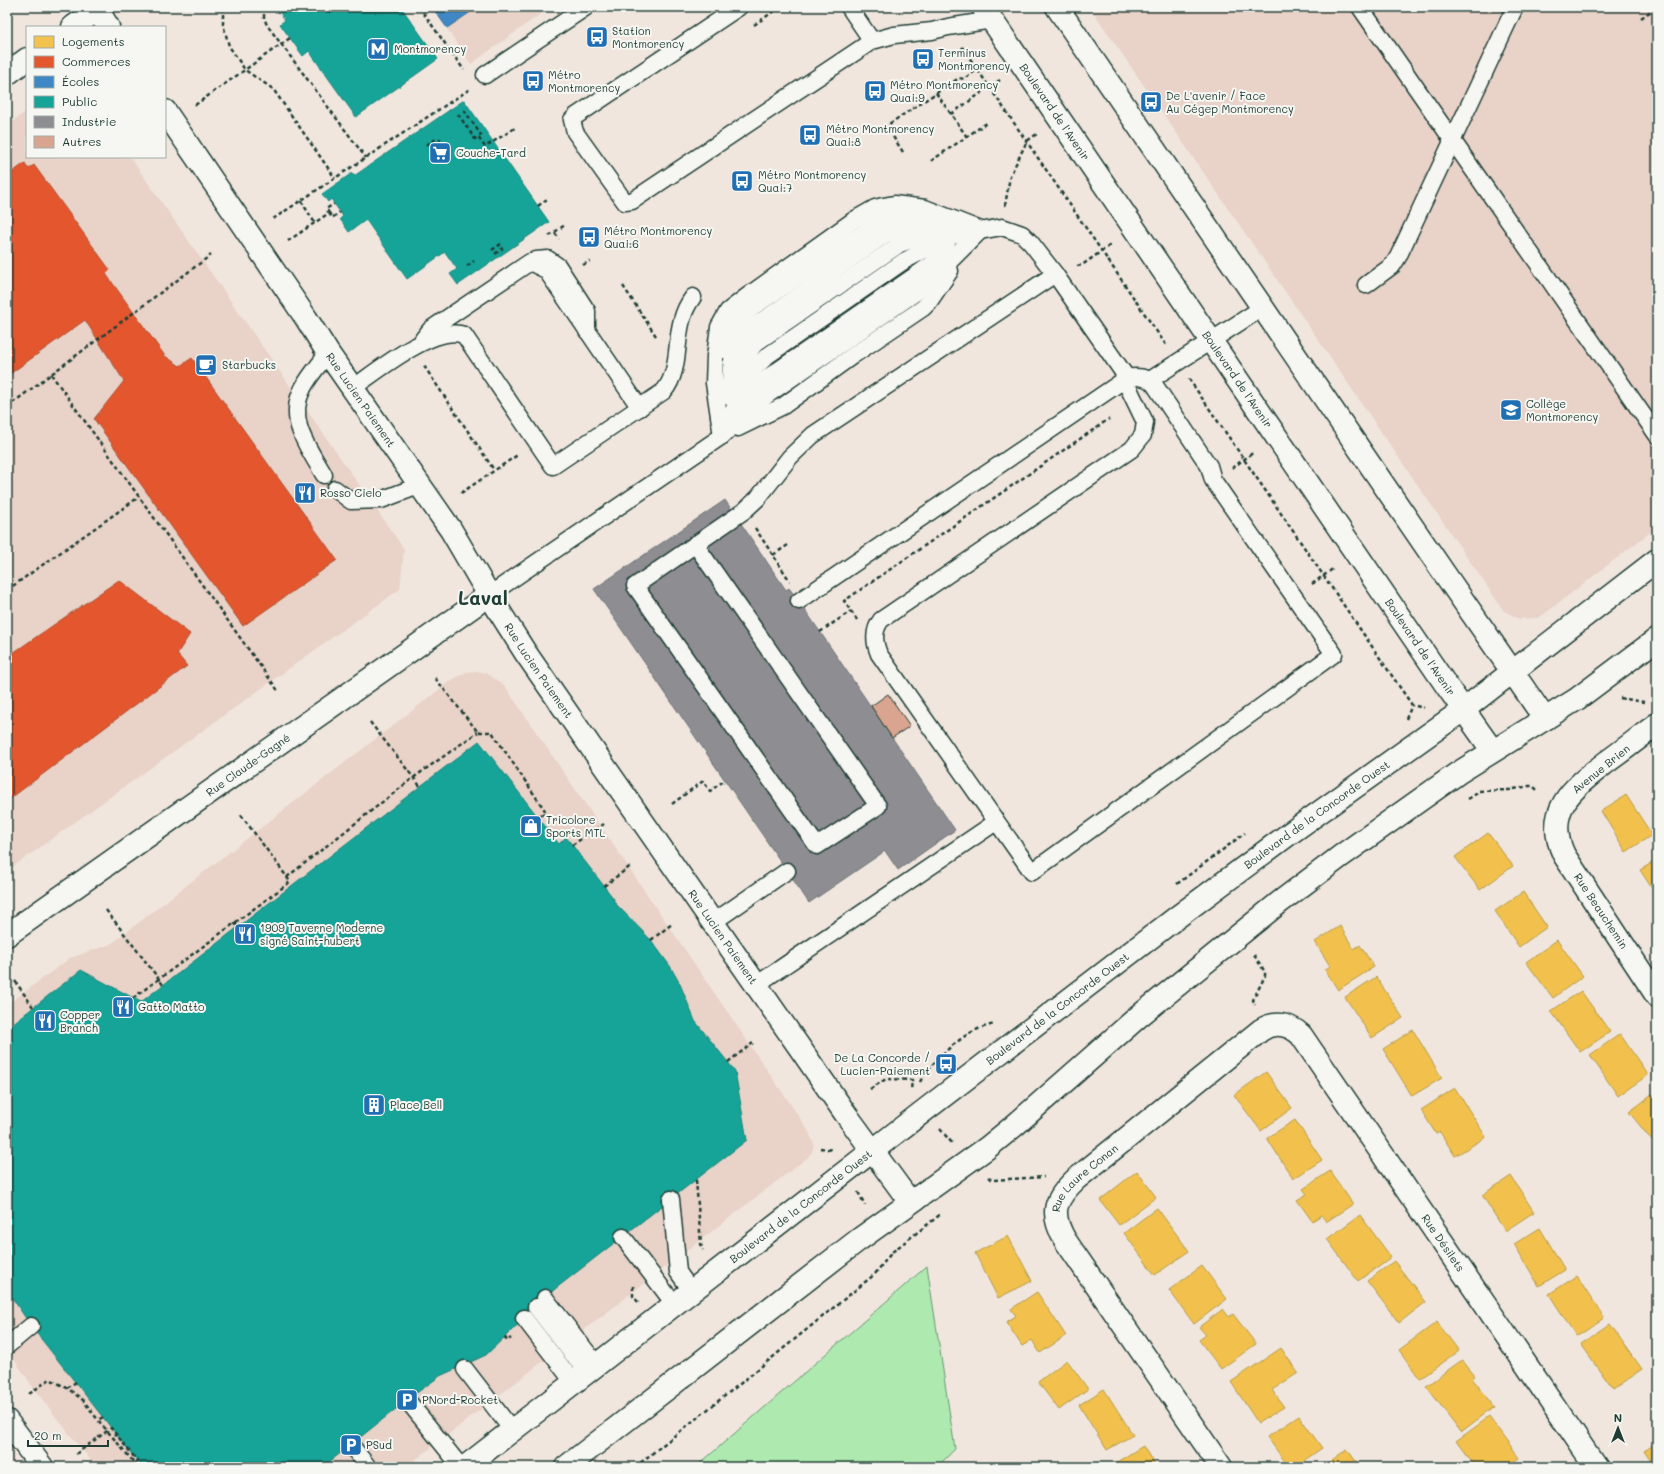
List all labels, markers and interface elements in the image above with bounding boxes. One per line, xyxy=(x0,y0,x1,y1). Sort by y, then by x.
place label: Station Montmorency xyxy=(612,23,684,51)
bus stop icon: Station Montmorency xyxy=(584,24,610,50)
legend xyxy=(26,26,166,158)
text: Logements xyxy=(62,33,125,49)
metro station icon: Montmorency xyxy=(365,36,391,62)
place label: Montmorency xyxy=(394,41,466,56)
place label: Terminus Montmorency xyxy=(938,45,1010,73)
bus stop icon: Terminus Montmorency xyxy=(910,46,936,72)
text: Commerces xyxy=(62,53,131,69)
street label: Boulevard de l'Avenir xyxy=(1017,60,1093,163)
place label: Métro Montmorency xyxy=(548,67,620,95)
bus stop icon: Métro Montmorency xyxy=(520,68,546,94)
text: Écoles xyxy=(62,73,99,89)
place label: Métro Montmorency Quai:9 xyxy=(890,77,998,105)
bus stop icon: Métro Montmorency Quai:9 xyxy=(862,78,888,104)
place label: De L'avenir / Face Au Cégep Montmorency xyxy=(1166,88,1294,116)
bus stop icon: De L'avenir / Face Au Cégep Montmorency xyxy=(1138,89,1164,115)
text: Public xyxy=(62,93,97,109)
text: Industrie xyxy=(62,113,116,129)
place label: Métro Montmorency Quai:8 xyxy=(826,121,934,149)
bus stop icon: Métro Montmorency Quai:8 xyxy=(797,122,823,148)
text: Autres xyxy=(62,133,102,149)
supermarket icon: Couche-Tard xyxy=(427,140,453,166)
place label: Couche-Tard xyxy=(456,145,526,160)
place label: Métro Montmorency Quai:7 xyxy=(758,167,866,195)
bus stop icon: Métro Montmorency Quai:7 xyxy=(729,168,755,194)
place label: Métro Montmorency Quai:6 xyxy=(604,223,712,251)
bus stop icon: Métro Montmorency Quai:6 xyxy=(576,224,602,250)
street label: Boulevard de l'Avenir xyxy=(1199,328,1276,431)
street label: Rue Lucien Paiement xyxy=(323,349,399,450)
cafe icon: Starbucks xyxy=(193,352,219,378)
place label: Starbucks xyxy=(222,357,276,372)
place label: Collège Montmorency xyxy=(1526,396,1598,424)
school or university icon: Collège Montmorency xyxy=(1498,397,1524,423)
restaurant icon: Rosso Cielo xyxy=(292,480,318,506)
place label: Rosso Cielo xyxy=(320,485,382,500)
district label: Laval xyxy=(458,585,508,610)
street label: Boulevard de l'Avenir xyxy=(1382,595,1459,698)
street label: Rue Lucien Paiement xyxy=(501,620,577,721)
street label: Rue Claude-Gagné xyxy=(203,730,293,799)
street label: Avenue Brien xyxy=(1569,741,1633,797)
street label: Boulevard de la Concorde Ouest xyxy=(1241,757,1393,872)
place label: Tricolore Sports MTL xyxy=(546,812,606,840)
shop icon: Tricolore Sports MTL xyxy=(518,813,544,839)
street label: Rue Beauchemin xyxy=(1571,870,1632,951)
street label: Rue Lucien Paiement xyxy=(685,886,761,987)
place label: 1909 Taverne Moderne signé Saint-hubert xyxy=(260,920,383,948)
restaurant icon: 1909 Taverne Moderne signé Saint-hubert xyxy=(232,921,258,947)
street label: Boulevard de la Concorde Ouest xyxy=(983,949,1132,1068)
restaurant icon: Gatto Matto xyxy=(110,994,136,1020)
place label: Gatto Matto xyxy=(138,999,205,1014)
place label: Copper Branch xyxy=(60,1007,100,1035)
restaurant icon: Copper Branch xyxy=(32,1008,58,1034)
place label: De La Concorde / Lucien-Paiement xyxy=(834,1050,930,1078)
bus stop icon: De La Concorde / Lucien-Paiement xyxy=(933,1051,959,1077)
building icon: Place Bell xyxy=(361,1092,387,1118)
place label: Place Bell xyxy=(390,1097,442,1112)
street label: Rue Laure Conan xyxy=(1048,1140,1121,1213)
street label: Boulevard de la Concorde Ouest xyxy=(726,1146,875,1266)
street label: Rue Désilets xyxy=(1418,1211,1468,1274)
parking icon: PNord-Rocket xyxy=(394,1387,420,1413)
place label: PNord-Rocket xyxy=(422,1392,498,1407)
north arrow xyxy=(1598,1408,1638,1448)
text: N xyxy=(1614,1410,1622,1425)
scale bar xyxy=(28,1422,108,1448)
text: 20 m xyxy=(34,1427,62,1443)
parking icon: PSud xyxy=(338,1432,364,1458)
place label: PSud xyxy=(366,1437,392,1452)

